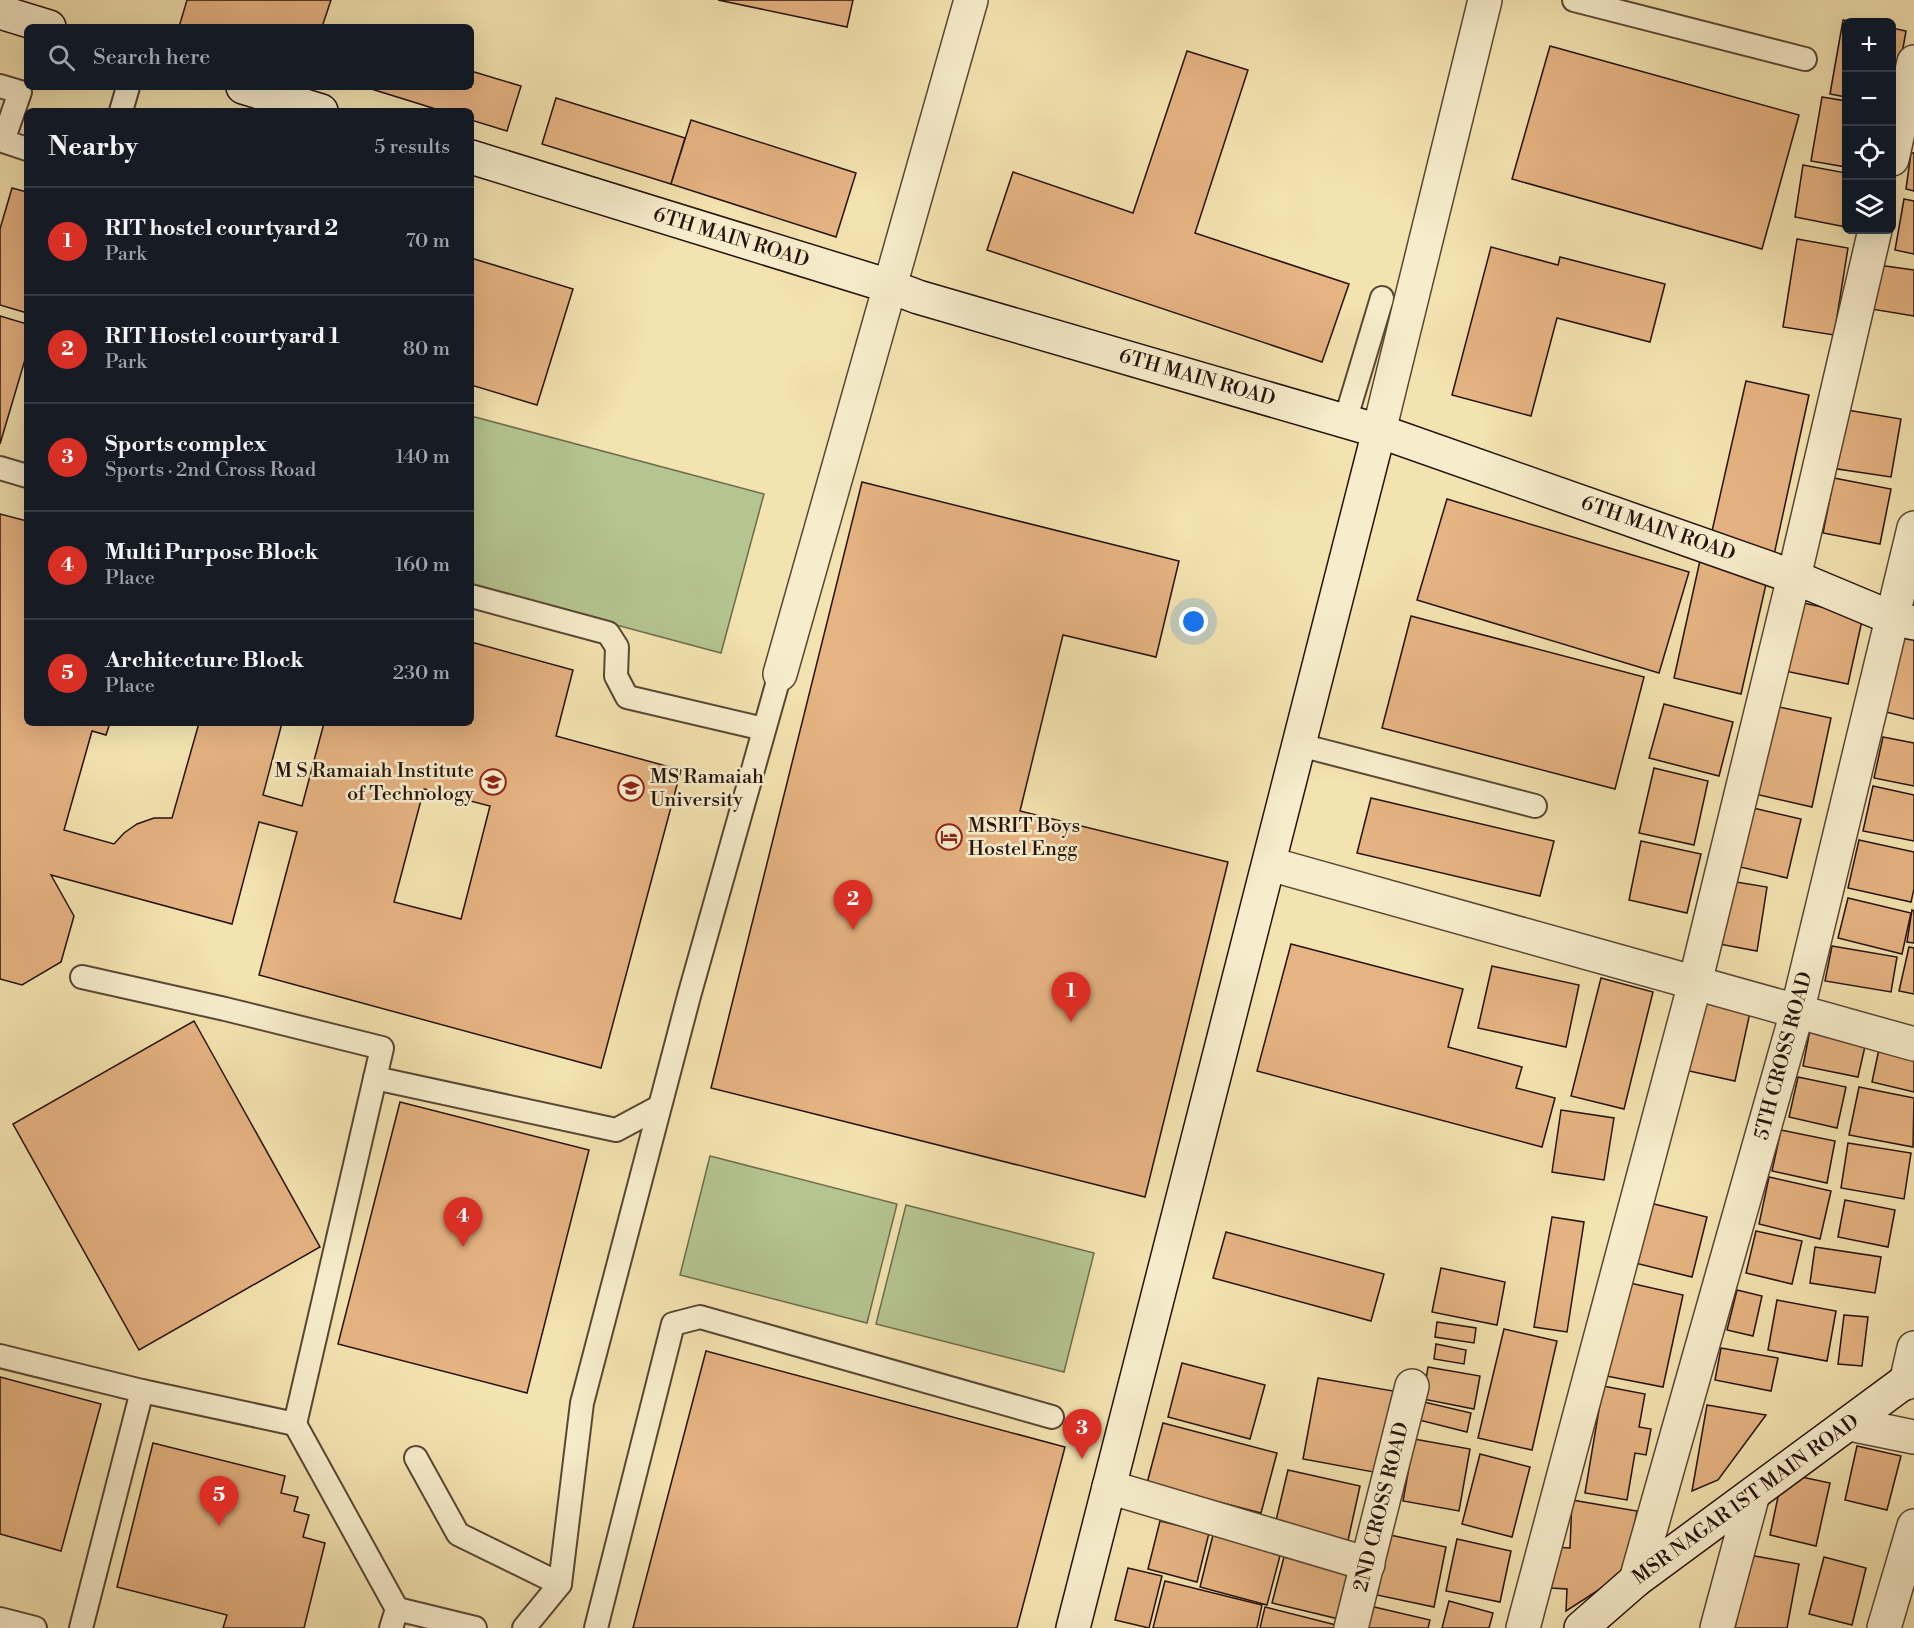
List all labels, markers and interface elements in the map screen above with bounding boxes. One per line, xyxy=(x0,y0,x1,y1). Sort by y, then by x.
map controls xyxy=(1842,18,1896,234)
button: + xyxy=(1842,18,1896,72)
search box xyxy=(24,24,474,90)
icon: search xyxy=(45,41,78,74)
text: Search here xyxy=(93,44,210,71)
button: − xyxy=(1842,72,1896,126)
button: locate xyxy=(1842,126,1896,180)
text: Nearby xyxy=(48,131,138,163)
text: 5 results xyxy=(374,135,450,160)
button: layers xyxy=(1842,180,1896,234)
street label: 6TH MAIN ROAD xyxy=(650,202,812,274)
text: RIT hostel courtyard 2 xyxy=(105,215,338,242)
text: 1 xyxy=(63,229,72,254)
text: 70 m xyxy=(406,229,450,254)
text: Park xyxy=(105,242,147,267)
text: RIT Hostel courtyard 1 xyxy=(105,323,340,350)
text: 2 xyxy=(61,337,74,362)
text: 80 m xyxy=(403,337,450,362)
street label: 6TH MAIN ROAD xyxy=(1116,344,1278,412)
text: Park xyxy=(105,350,147,375)
text: Sports complex xyxy=(105,431,267,458)
text: 3 xyxy=(61,445,74,470)
text: 140 m xyxy=(395,445,450,470)
text: Sports · 2nd Cross Road xyxy=(105,458,316,483)
street label: 6TH MAIN ROAD xyxy=(1577,491,1739,567)
text: Multi Purpose Block xyxy=(105,539,318,566)
text: 4 xyxy=(61,553,74,578)
text: 160 m xyxy=(395,553,450,578)
text: Place xyxy=(105,566,155,591)
your location xyxy=(1179,607,1208,636)
text: Architecture Block xyxy=(105,647,304,674)
text: 5 xyxy=(61,661,74,686)
text: 230 m xyxy=(393,661,450,686)
text: Place xyxy=(105,674,155,699)
place label: M S Ramaiah Institute of Technology xyxy=(274,759,474,807)
place label: MS Ramaiah University xyxy=(650,765,764,813)
school or university icon: M S Ramaiah Institute of Technology xyxy=(478,767,508,797)
school or university icon: MS Ramaiah University xyxy=(616,773,646,803)
place label: MSRIT Boys Hostel Engg xyxy=(968,814,1080,862)
hotel icon: MSRIT Boys Hostel Engg xyxy=(934,822,964,852)
pin: 2 xyxy=(834,880,872,930)
street label: 5TH CROSS ROAD xyxy=(1750,969,1818,1143)
pin: 1 xyxy=(1052,972,1090,1022)
pin: 4 xyxy=(444,1198,482,1247)
street label: MSR NAGAR 1ST MAIN ROAD xyxy=(1628,1409,1864,1591)
pin: 3 xyxy=(1062,1410,1102,1459)
street label: 2ND CROSS ROAD xyxy=(1349,1420,1415,1594)
pin: 5 xyxy=(200,1476,238,1526)

